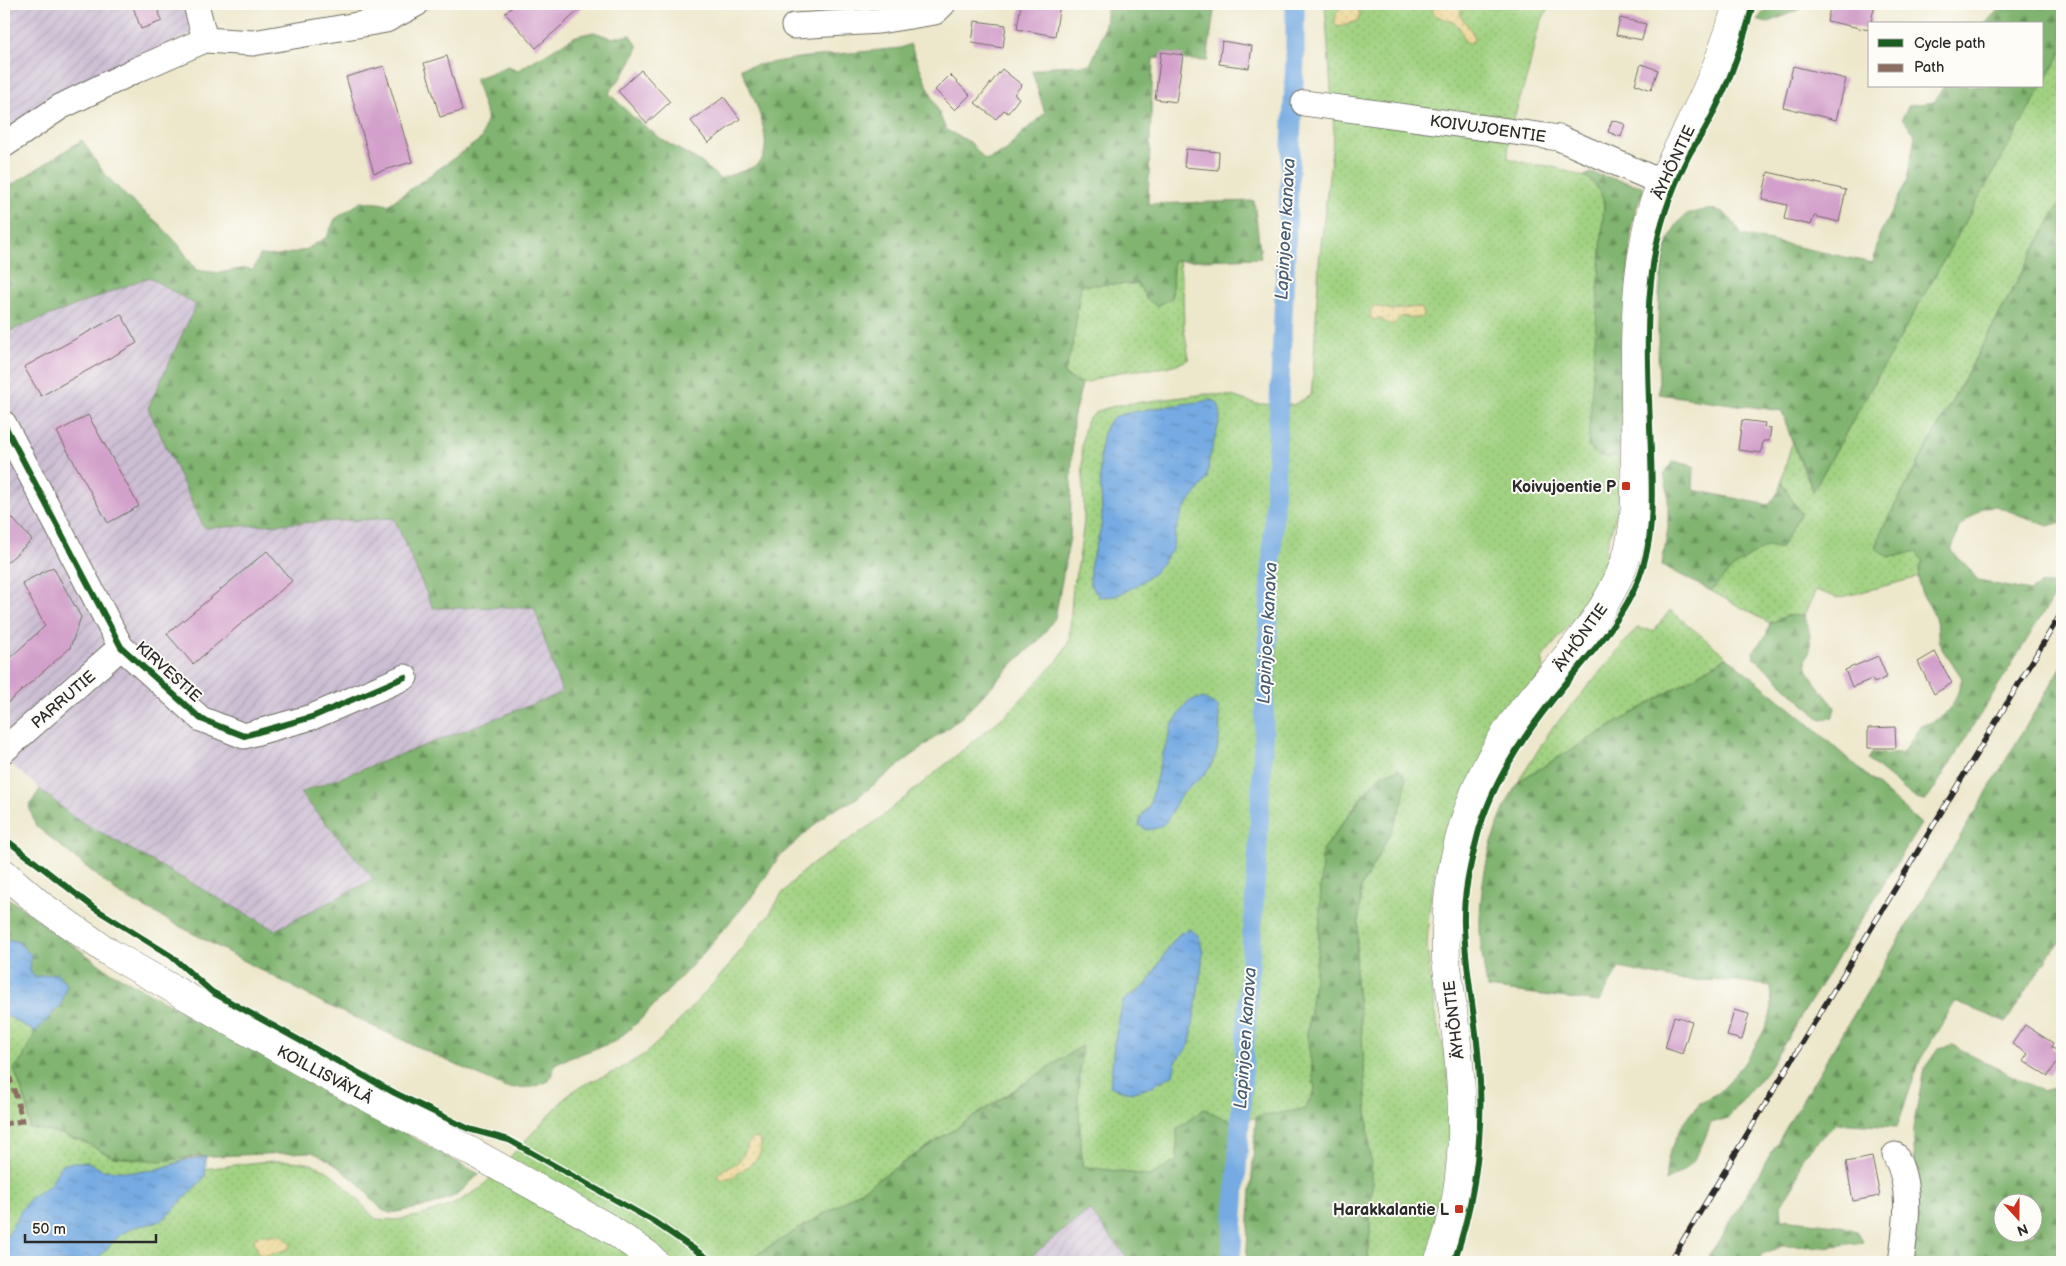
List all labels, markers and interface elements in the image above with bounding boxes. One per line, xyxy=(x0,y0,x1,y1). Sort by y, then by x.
legend xyxy=(1868,22,2044,88)
text: Cycle path xyxy=(1914,34,1985,53)
text: Path xyxy=(1914,58,1944,77)
street label: KOIVUJOENTIE xyxy=(1428,112,1547,147)
street label: ÄYHÖNTIE xyxy=(1647,122,1700,202)
water label: Lapinjoen kanava xyxy=(1271,158,1300,300)
place label: Koivujoentie P xyxy=(1512,478,1616,497)
marker: Koivujoentie P xyxy=(1620,480,1632,492)
water label: Lapinjoen kanava xyxy=(1253,562,1282,704)
street label: ÄYHÖNTIE xyxy=(1549,599,1612,675)
street label: KIRVESTIE xyxy=(131,638,205,706)
street label: PARRUTIE xyxy=(28,667,100,733)
water label: Lapinjoen kanava xyxy=(1230,967,1261,1110)
street label: ÄYHÖNTIE xyxy=(1438,979,1469,1060)
street label: KOILLISVÄYLÄ xyxy=(273,1040,376,1109)
north arrow xyxy=(1994,1194,2044,1244)
place label: Harakkalantie L xyxy=(1333,1201,1450,1220)
marker: Harakkalantie L xyxy=(1453,1203,1465,1215)
scale bar xyxy=(25,1211,156,1243)
text: 50 m xyxy=(32,1220,66,1239)
text: N xyxy=(2015,1220,2030,1239)

